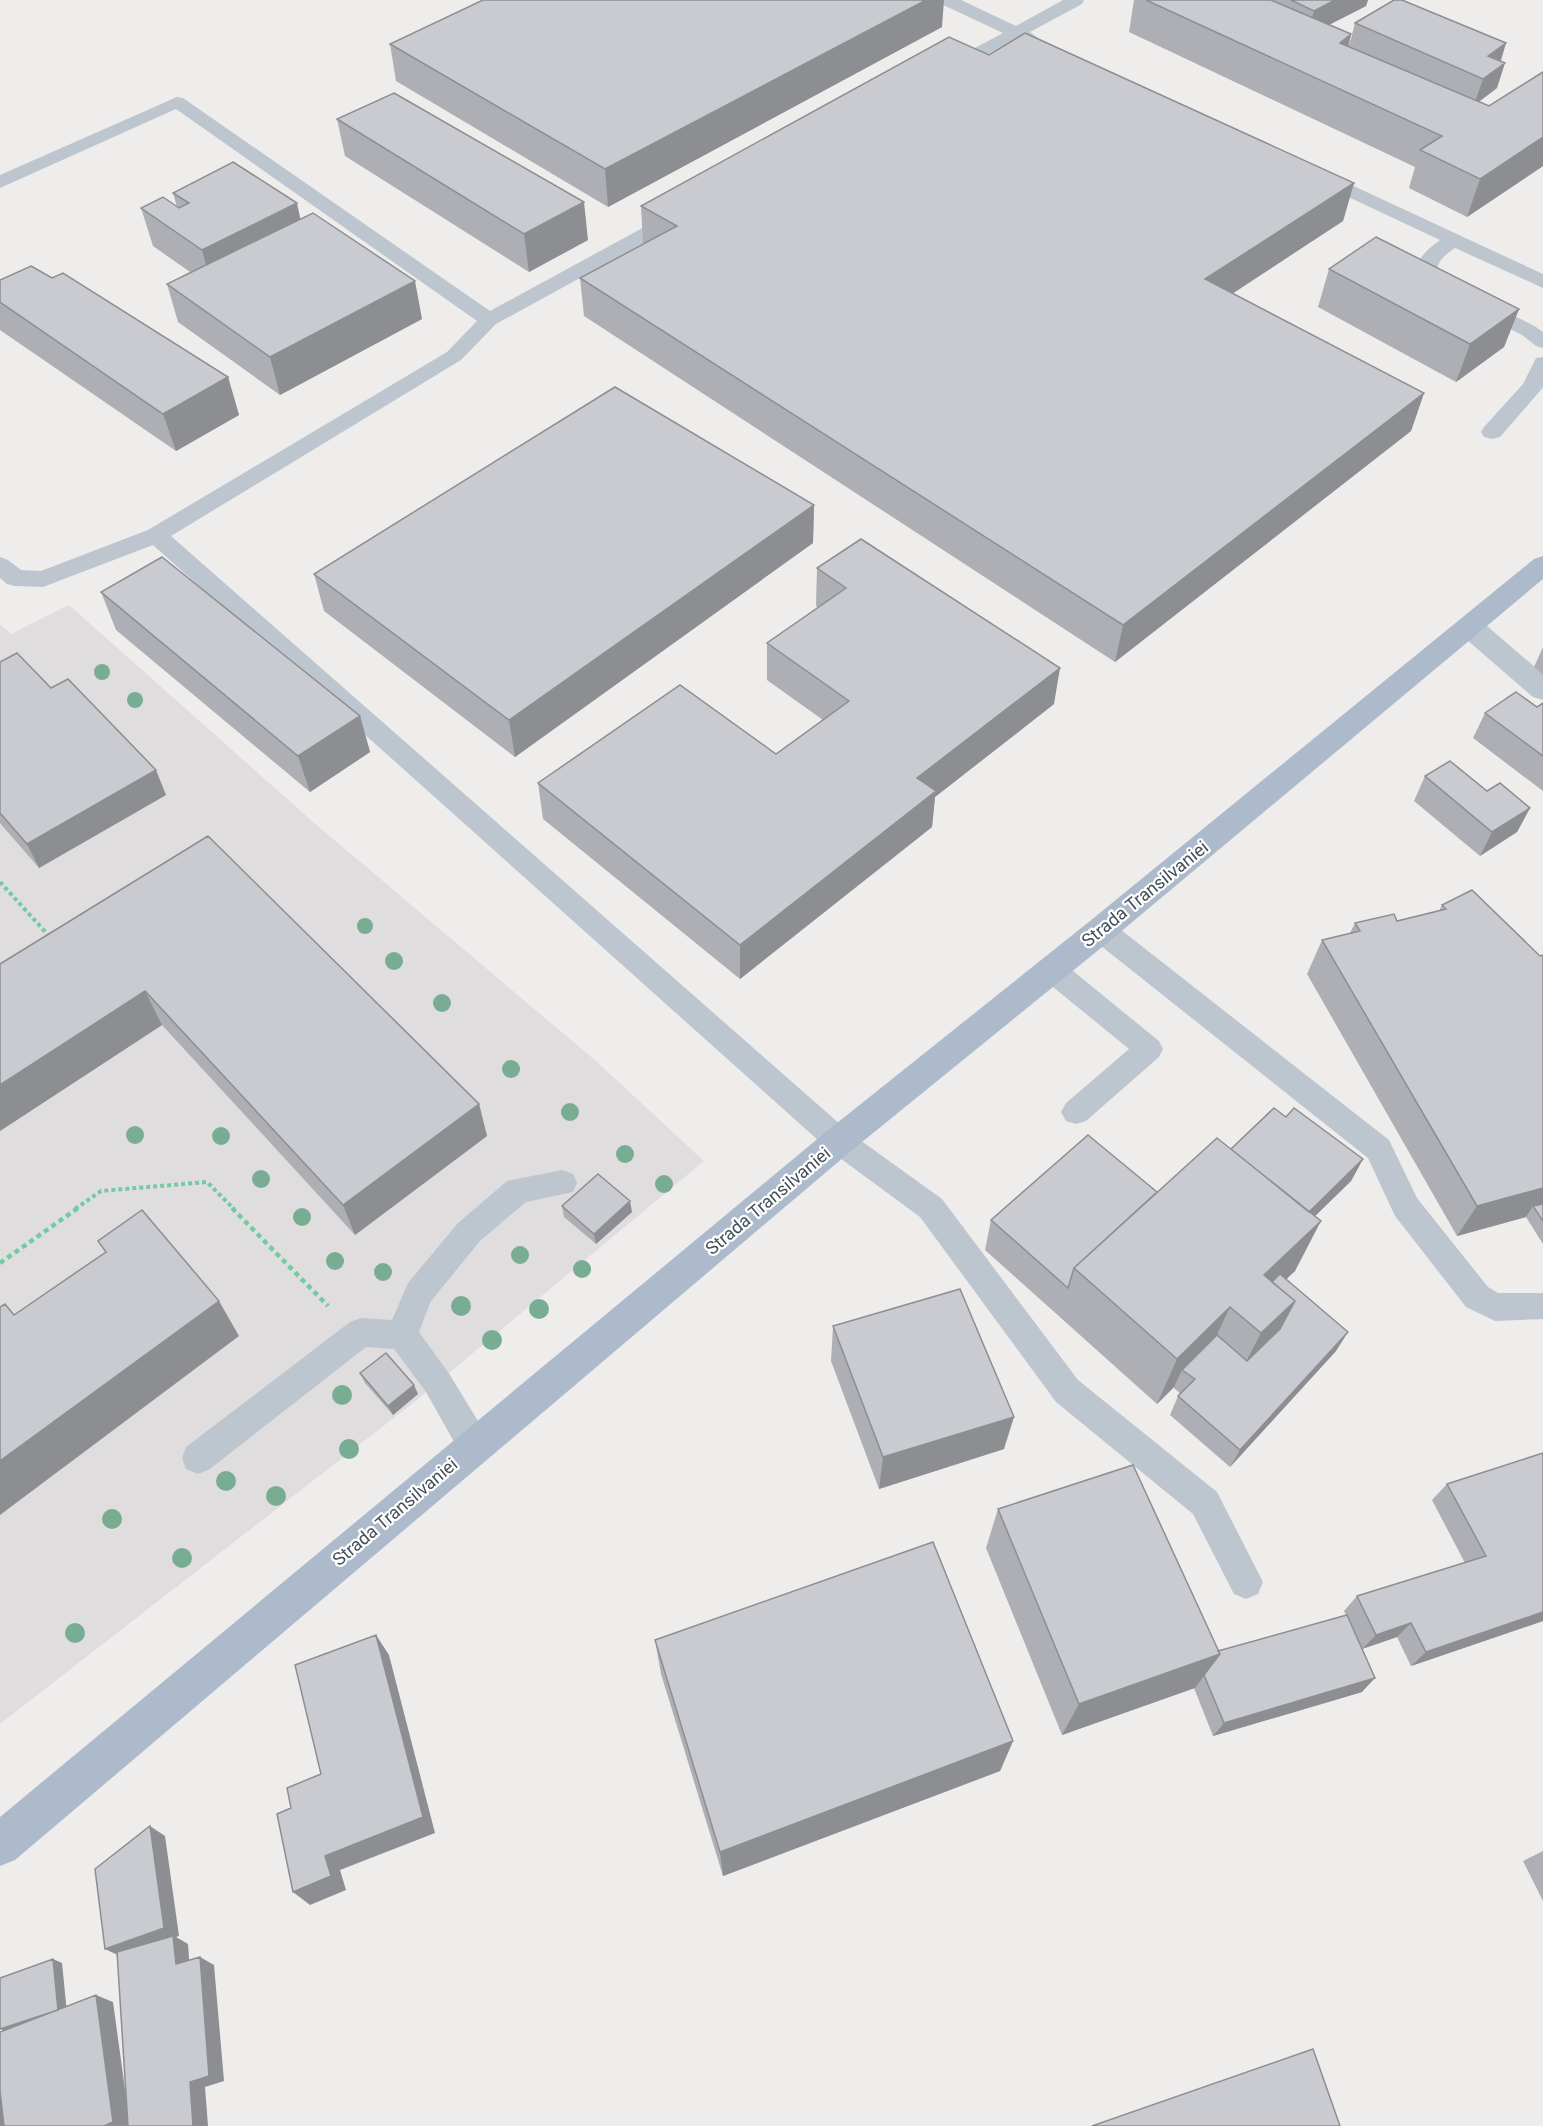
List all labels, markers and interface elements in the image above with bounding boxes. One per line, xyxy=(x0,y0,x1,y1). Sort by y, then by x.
street label: Strada Transilvaniei xyxy=(1077,836,1212,951)
street label: Strada Transilvaniei xyxy=(701,1142,834,1259)
street label: Strada Transilvaniei xyxy=(328,1453,461,1570)

